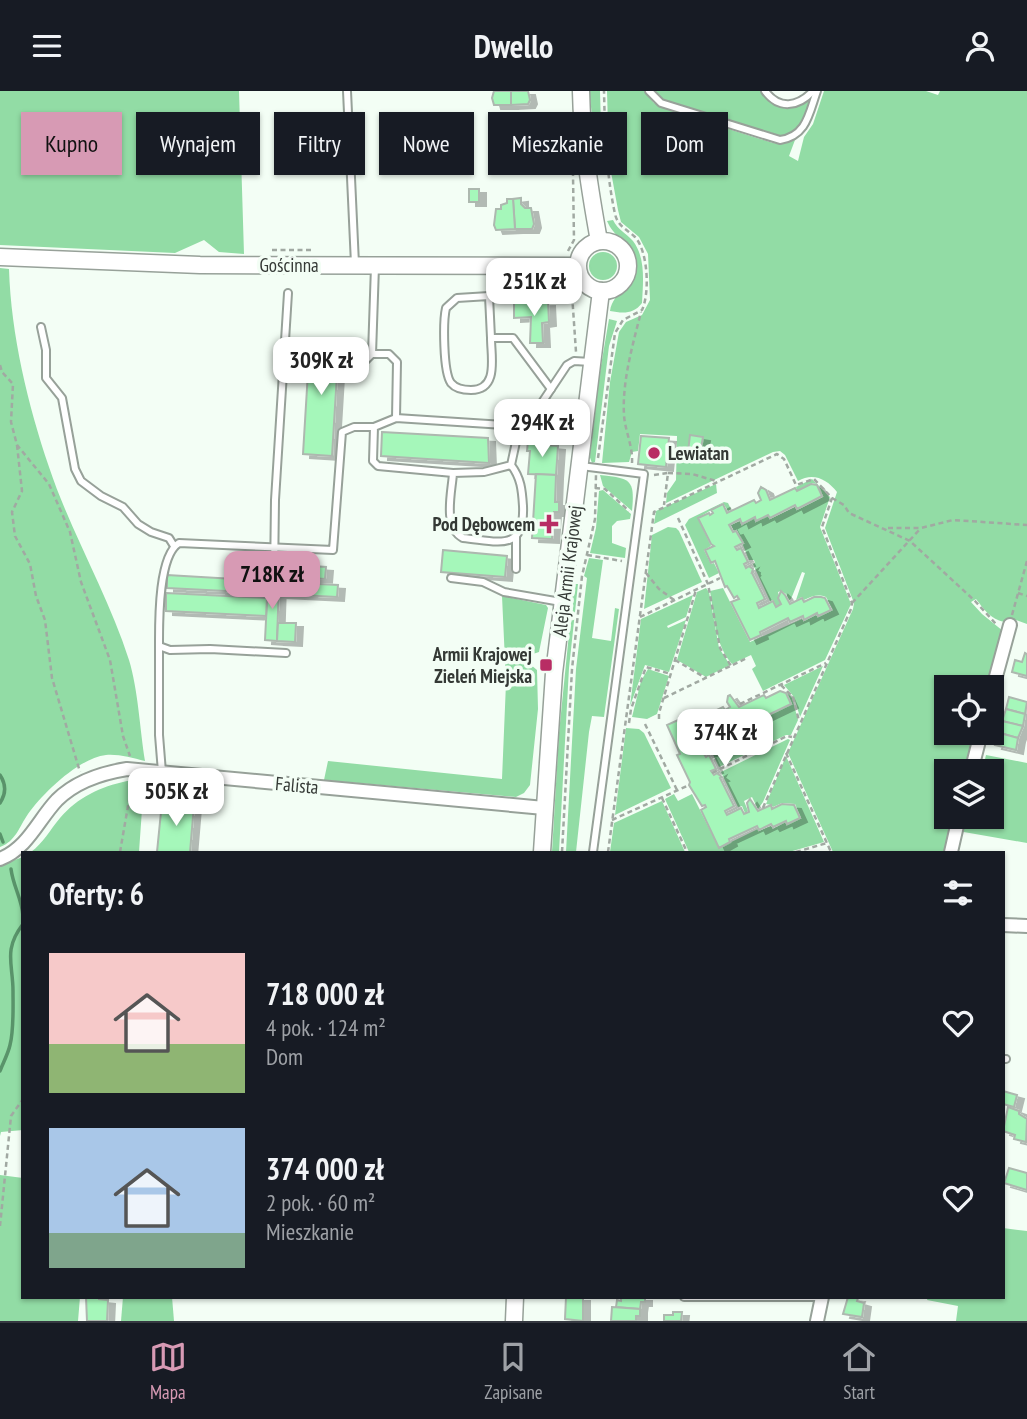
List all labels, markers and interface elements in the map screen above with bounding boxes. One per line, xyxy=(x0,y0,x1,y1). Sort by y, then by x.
text: Dwello xyxy=(474,25,553,67)
icon: menu xyxy=(28,27,66,65)
icon: person xyxy=(961,27,999,65)
chip: Kupno xyxy=(21,112,122,175)
chip: Wynajem xyxy=(136,112,260,175)
chip: Filtry xyxy=(274,112,365,175)
chip: Nowe xyxy=(379,112,474,175)
chip: Mieszkanie xyxy=(488,112,627,175)
chip: Dom xyxy=(641,112,728,175)
street label: Gościnna xyxy=(259,253,319,277)
pin: 251K zł xyxy=(469,259,599,318)
text: 251K zł xyxy=(502,266,566,295)
pin: 309K zł xyxy=(256,337,386,397)
text: 309K zł xyxy=(289,345,353,374)
pin: 294K zł xyxy=(477,399,607,459)
text: 294K zł xyxy=(510,407,574,436)
place label: Lewiatan xyxy=(668,441,729,465)
marker: Lewiatan xyxy=(646,445,662,461)
street label: Aleja Armii Krajowej xyxy=(547,504,587,638)
place label: Pod Dębowcem xyxy=(432,512,535,536)
marker: Pod Dębowcem xyxy=(541,516,557,532)
pin: 718K zł xyxy=(207,552,337,611)
text: 718K zł xyxy=(240,559,304,588)
place label: Armii Krajowej Zieleń Miejska xyxy=(432,642,532,688)
marker: Armii Krajowej Zieleń Miejska xyxy=(538,657,554,673)
map controls xyxy=(934,675,1004,829)
button: locate xyxy=(934,675,1004,745)
pin: 374K zł xyxy=(660,709,790,769)
text: 374K zł xyxy=(693,717,757,746)
button: layers xyxy=(934,759,1004,829)
pin: 505K zł xyxy=(111,769,241,828)
street label: Falista xyxy=(274,771,320,799)
text: 505K zł xyxy=(144,776,208,805)
text: Oferty: 6 xyxy=(49,874,144,913)
icon: filters xyxy=(939,874,977,912)
text: 718 000 zł xyxy=(266,974,384,1013)
icon: home xyxy=(105,981,189,1065)
icon: heart xyxy=(939,1004,977,1042)
text: 4 pok. · 124 m² xyxy=(266,1013,386,1042)
text: Dom xyxy=(266,1042,303,1071)
text: 374 000 zł xyxy=(266,1149,384,1188)
icon: home xyxy=(105,1156,189,1240)
icon: heart xyxy=(939,1179,977,1217)
text: 2 pok. · 60 m² xyxy=(266,1188,375,1217)
text: Mieszkanie xyxy=(266,1217,354,1246)
tab: Mapa xyxy=(149,1338,187,1404)
tab: Zapisane xyxy=(484,1338,543,1404)
tab: Start xyxy=(840,1338,878,1404)

